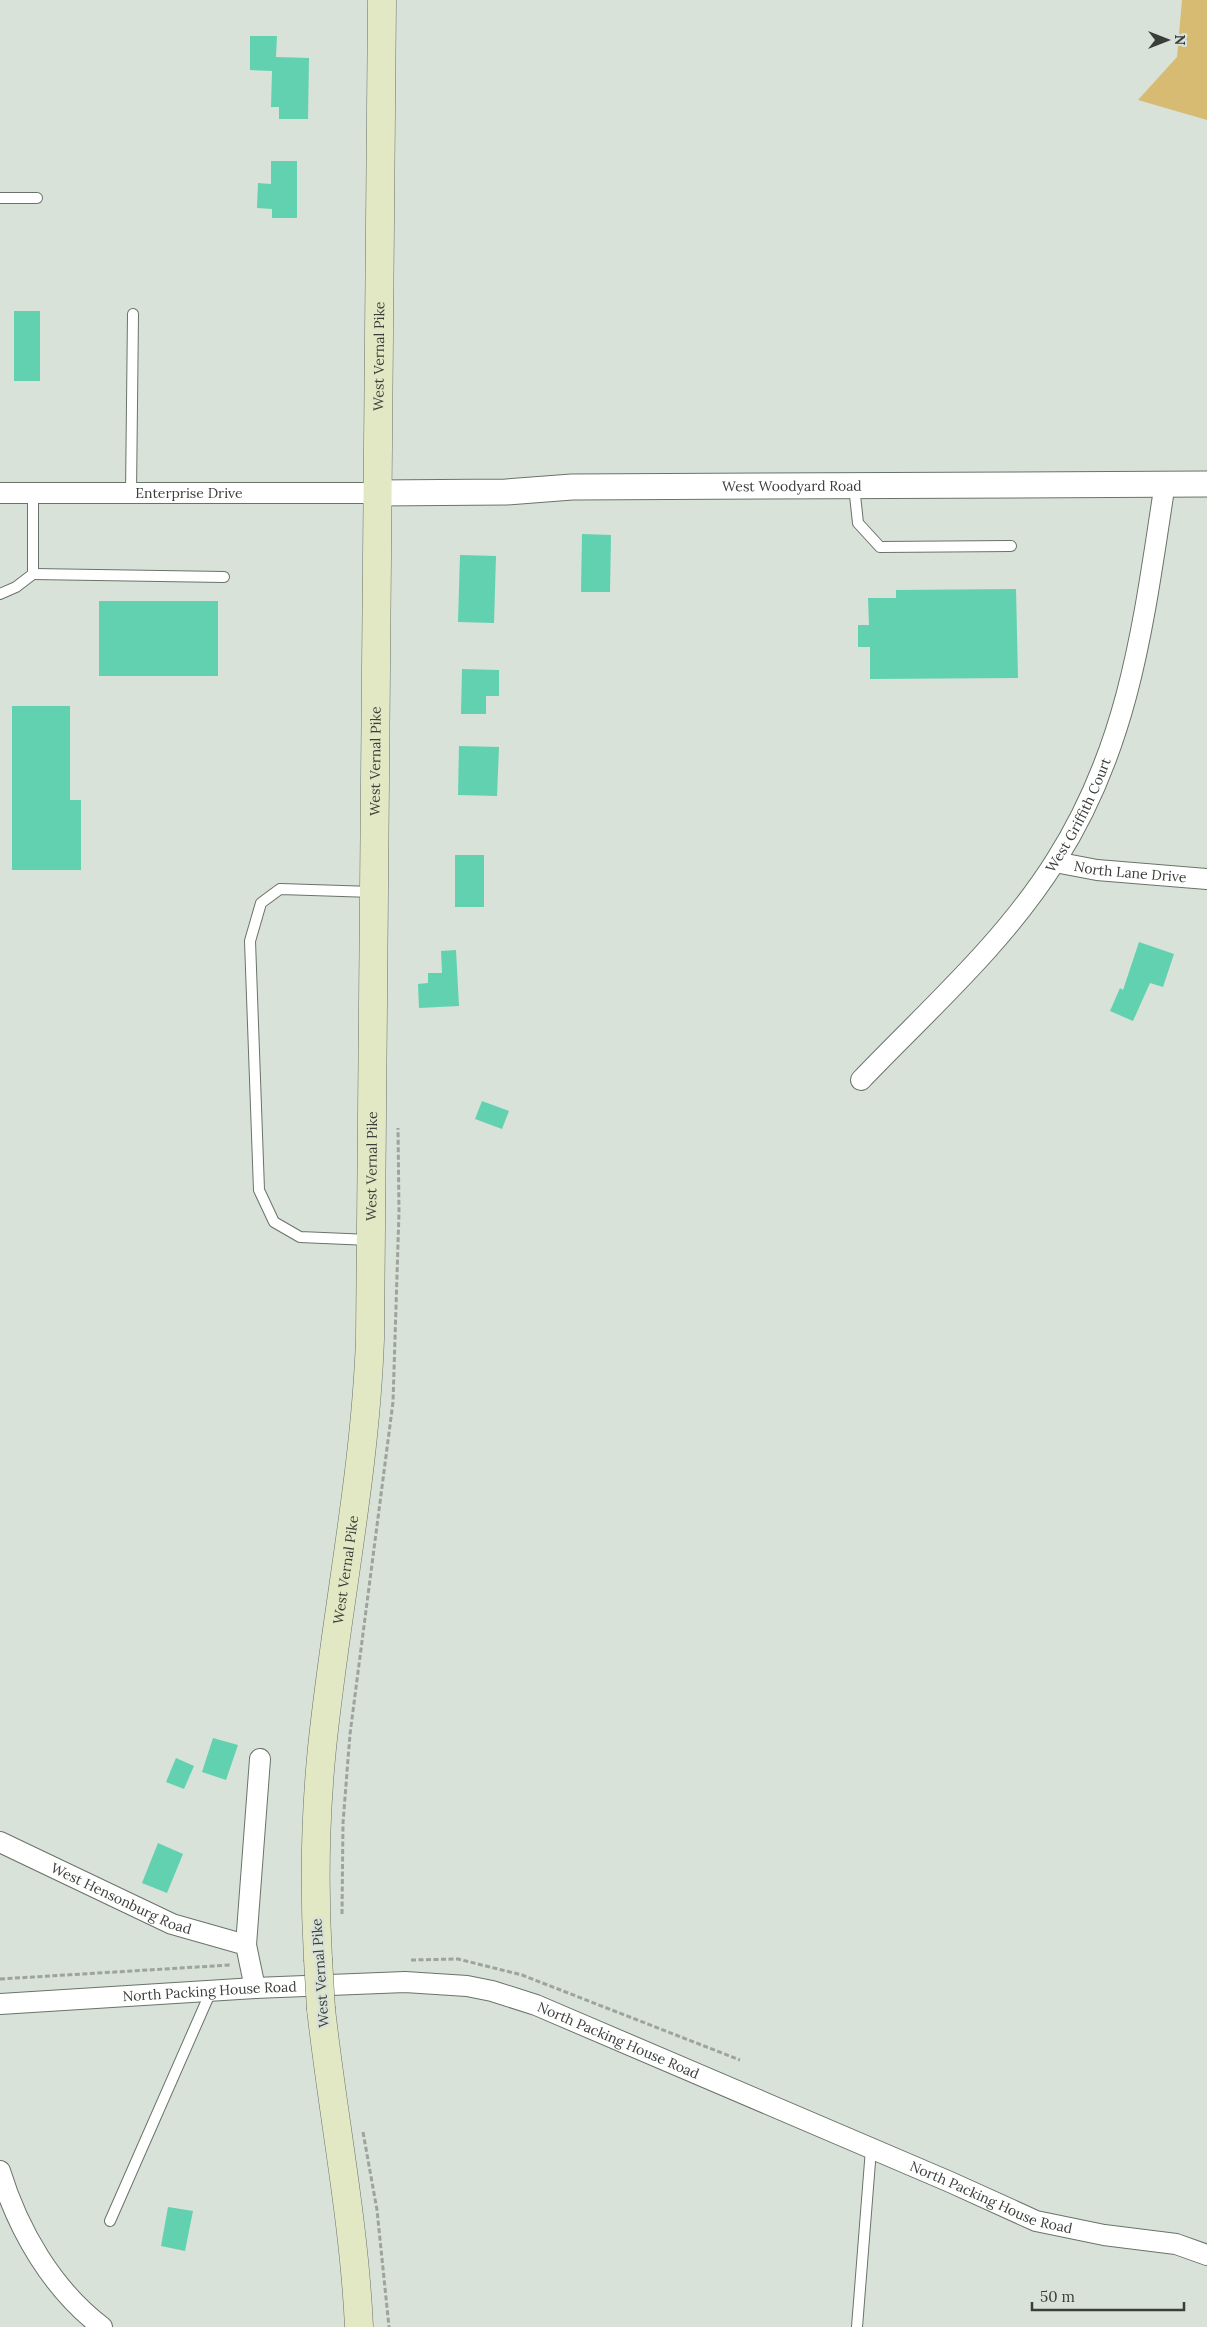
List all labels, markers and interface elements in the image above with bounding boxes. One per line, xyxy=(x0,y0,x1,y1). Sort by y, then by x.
north arrow xyxy=(1142,15,1192,65)
text: N xyxy=(1171,35,1189,46)
street label: West Vernal Pike xyxy=(369,301,388,411)
street label: West Woodyard Road xyxy=(722,477,862,495)
street label: Enterprise Drive xyxy=(135,484,243,502)
street label: West Vernal Pike xyxy=(366,706,385,816)
street label: West Griffith Court xyxy=(1042,755,1115,876)
street label: North Lane Drive xyxy=(1073,857,1188,886)
street label: West Vernal Pike xyxy=(362,1111,381,1221)
street label: West Vernal Pike xyxy=(329,1514,362,1625)
street label: West Hensonburg Road xyxy=(48,1859,194,1938)
street label: West Vernal Pike xyxy=(307,1917,333,2028)
street label: North Packing House Road xyxy=(122,1977,297,2005)
street label: North Packing House Road xyxy=(535,1998,702,2083)
street label: North Packing House Road xyxy=(907,2157,1074,2237)
scale bar xyxy=(1032,2280,1184,2312)
text: 50 m xyxy=(1040,2287,1075,2306)

